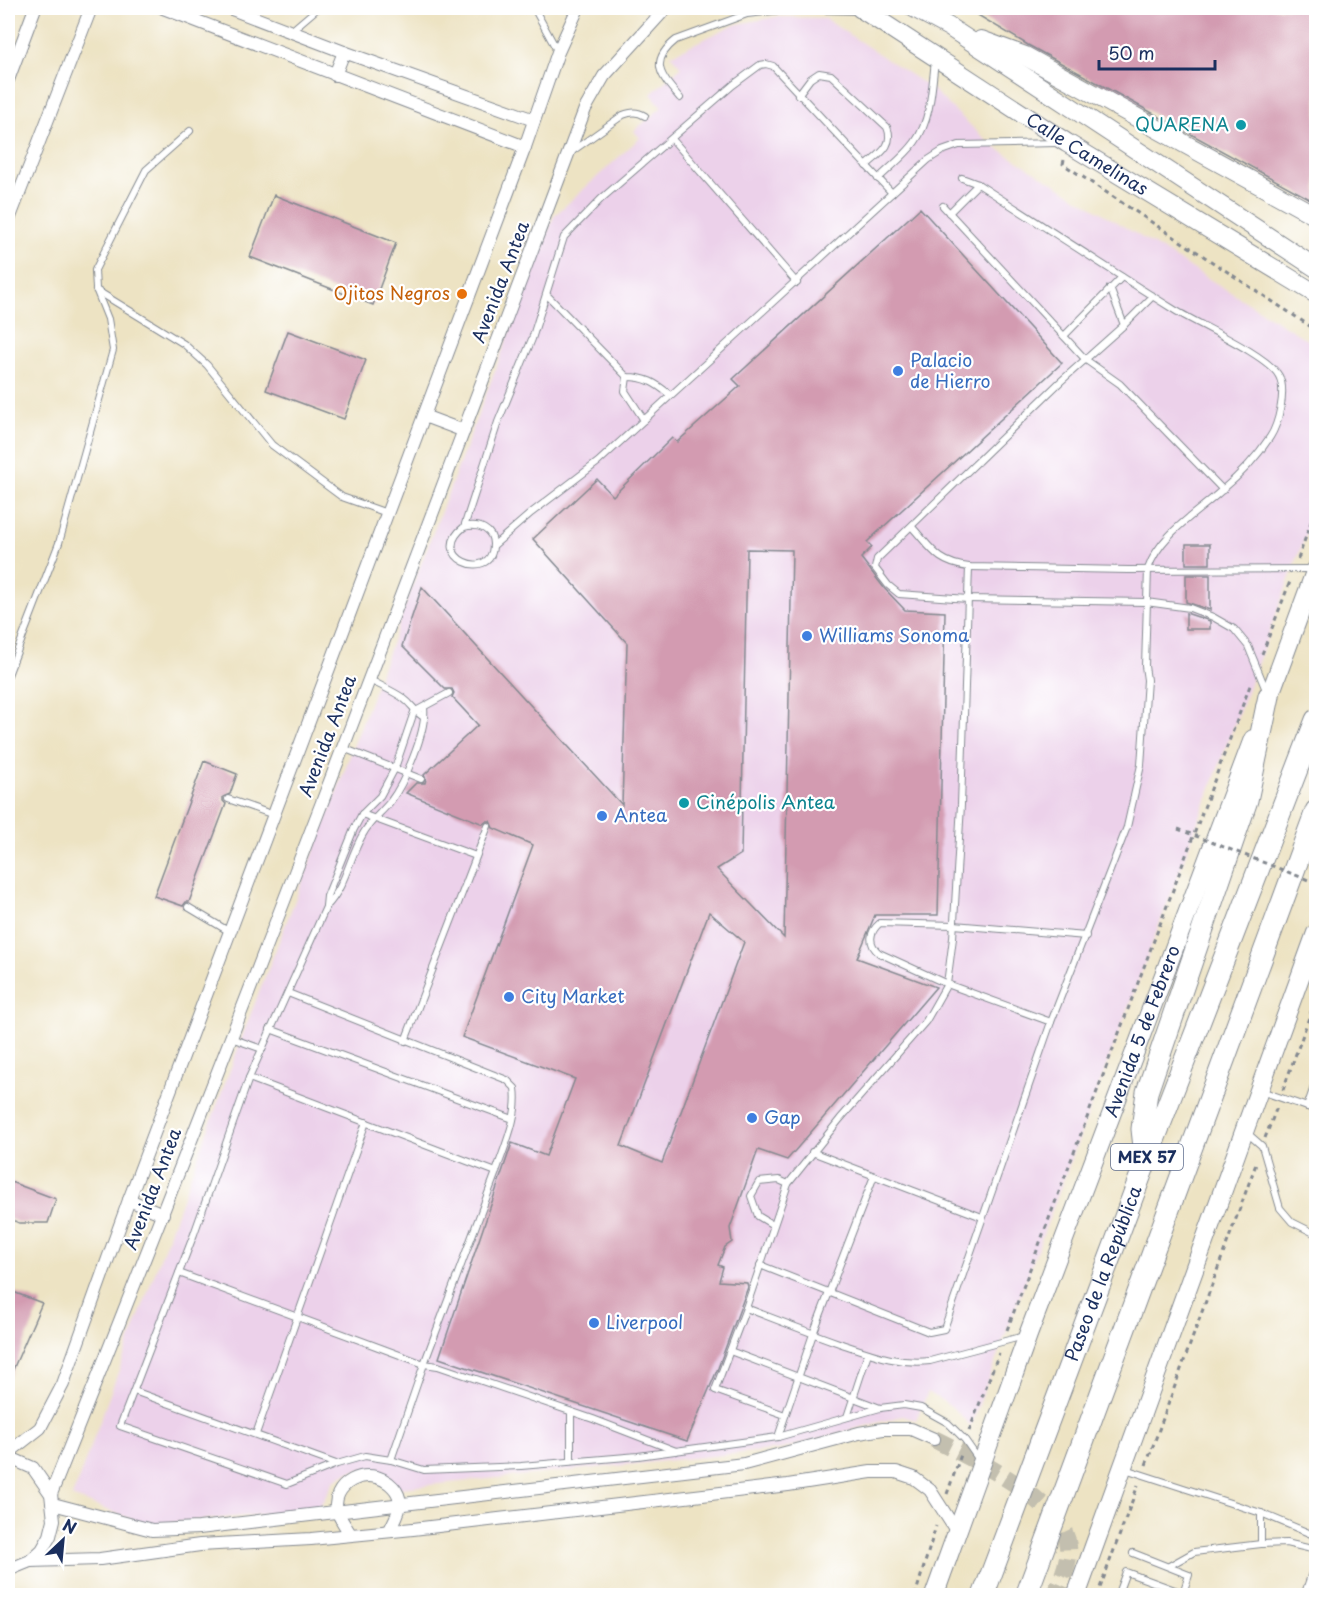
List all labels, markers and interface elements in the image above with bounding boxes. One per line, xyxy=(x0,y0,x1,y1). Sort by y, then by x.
scale bar xyxy=(1099,33,1214,71)
text: 50 m xyxy=(1108,39,1155,66)
street label: Calle Camelinas xyxy=(1021,105,1154,201)
place label: QUARENA xyxy=(1135,110,1229,137)
marker: QUARENA xyxy=(1234,118,1248,132)
street label: Avenida Antea xyxy=(464,216,535,346)
place label: Ojitos Negros xyxy=(334,279,450,306)
marker: Ojitos Negros xyxy=(455,287,469,301)
place label: Palacio de Hierro xyxy=(910,346,991,394)
marker: Palacio de Hierro xyxy=(891,364,905,378)
place label: Williams Sonoma xyxy=(819,621,970,648)
marker: Williams Sonoma xyxy=(800,629,814,643)
street label: Avenida Antea xyxy=(291,670,362,800)
place label: Cinépolis Antea xyxy=(696,788,836,815)
marker: Cinépolis Antea xyxy=(677,796,691,810)
place label: Antea xyxy=(614,801,668,828)
marker: Antea xyxy=(595,809,609,823)
street label: Avenida 5 de Febrero xyxy=(1097,941,1186,1121)
place label: City Market xyxy=(521,982,625,1009)
marker: City Market xyxy=(502,990,516,1004)
place label: Gap xyxy=(764,1103,801,1130)
marker: Gap xyxy=(745,1111,759,1125)
street label: Avenida Antea xyxy=(116,1123,187,1253)
road number: MEX 57 xyxy=(1111,1144,1183,1170)
street label: Paseo de la República xyxy=(1057,1181,1148,1365)
place label: Liverpool xyxy=(606,1308,683,1335)
marker: Liverpool xyxy=(587,1316,601,1330)
north arrow xyxy=(33,1510,93,1570)
text: N xyxy=(59,1512,81,1539)

